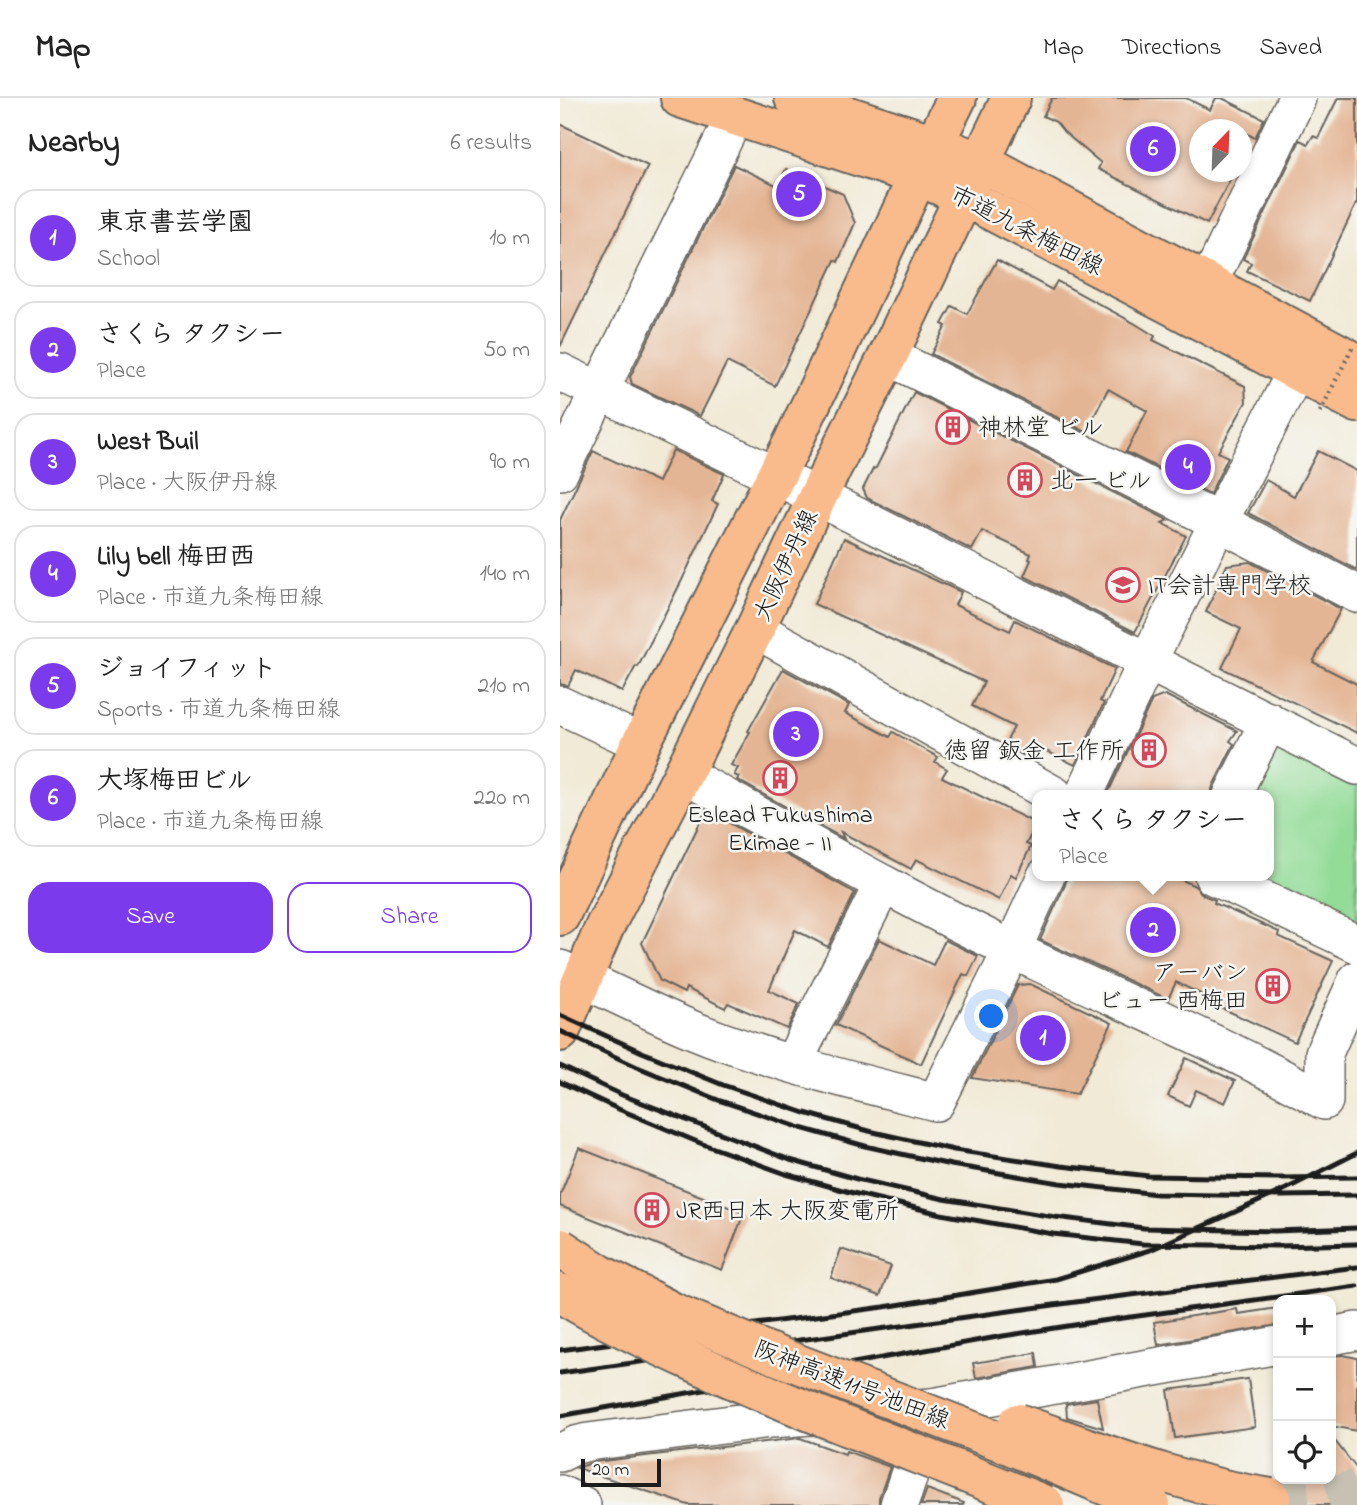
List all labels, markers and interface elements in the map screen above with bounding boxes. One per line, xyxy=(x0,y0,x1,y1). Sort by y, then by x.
text: Map xyxy=(35,24,91,72)
text: Map xyxy=(1043,31,1084,66)
text: Directions xyxy=(1122,31,1221,66)
text: Saved xyxy=(1259,31,1322,66)
north arrow xyxy=(1189,119,1252,182)
text: Nearby xyxy=(28,122,120,166)
pin: 6 xyxy=(1130,123,1176,175)
text: 6 results xyxy=(451,127,532,160)
pin: 5 xyxy=(776,168,822,220)
street label: 市道九条梅田線 xyxy=(943,178,1109,286)
text: 東京書芸学園 xyxy=(97,205,253,243)
text: 1 xyxy=(49,222,57,255)
text: 10 m xyxy=(489,222,530,255)
text: School xyxy=(97,243,160,276)
text: さくら タクシー xyxy=(97,317,285,355)
text: 2 xyxy=(47,334,59,367)
text: 50 m xyxy=(483,334,530,367)
text: Place xyxy=(97,355,146,388)
building icon: 神林堂 ビル xyxy=(934,408,972,446)
place label: 神林堂 ビル xyxy=(978,412,1104,447)
text: West Buil xyxy=(97,424,199,462)
pin: 4 xyxy=(1165,441,1211,493)
text: 3 xyxy=(48,446,58,479)
text: 90 m xyxy=(490,446,530,479)
building icon: 北一 ビル xyxy=(1006,461,1044,499)
place label: 北一 ビル xyxy=(1050,465,1152,500)
text: Place · 大阪伊丹線 xyxy=(97,467,277,500)
street label: 大阪伊丹線 xyxy=(746,504,828,628)
text: Lily bell 梅田西 xyxy=(97,539,255,577)
text: 4 xyxy=(48,558,58,591)
text: 140 m xyxy=(480,558,530,591)
school or university icon: IT会計専門学校 xyxy=(1104,566,1142,604)
place label: IT会計専門学校 xyxy=(1148,570,1311,605)
text: Place · 市道九条梅田線 xyxy=(97,582,323,615)
text: ジョイフィット xyxy=(97,651,277,689)
text: 5 xyxy=(46,670,60,703)
text: 210 m xyxy=(478,670,530,703)
text: Sports · 市道九条梅田線 xyxy=(97,694,340,727)
pin: 3 xyxy=(773,708,819,760)
building icon: 徳留 鈑金 工作所 xyxy=(1130,731,1168,769)
place label: 徳留 鈑金 工作所 xyxy=(944,735,1124,770)
building icon: Eslead Fukushima Ekimae - II xyxy=(761,759,799,797)
text: 大塚梅田ビル xyxy=(97,763,252,801)
text: 6 xyxy=(48,782,58,815)
text: 220 m xyxy=(474,782,530,815)
popup xyxy=(1032,790,1274,881)
place label: Eslead Fukushima Ekimae - II xyxy=(687,799,873,862)
text: さくら タクシー xyxy=(1059,803,1247,841)
text: Place · 市道九条梅田線 xyxy=(97,806,323,839)
text: Place xyxy=(1059,841,1108,874)
button: Save xyxy=(28,882,273,953)
button: Share xyxy=(287,882,532,953)
pin: 2 xyxy=(1130,904,1176,956)
place label: アーバン ビュー 西梅田 xyxy=(1098,957,1248,1020)
building icon: アーバン ビュー 西梅田 xyxy=(1254,967,1292,1005)
your location xyxy=(974,999,1008,1033)
pin: 1 xyxy=(1020,1012,1066,1064)
building icon: JR西日本 大阪変電所 xyxy=(633,1191,671,1229)
place label: JR西日本 大阪変電所 xyxy=(676,1195,899,1230)
map controls xyxy=(1273,1295,1336,1484)
button: + xyxy=(1273,1295,1336,1358)
street label: 阪神高速11号池田線 xyxy=(748,1333,954,1440)
button: − xyxy=(1273,1358,1336,1421)
button: locate xyxy=(1273,1421,1336,1484)
scale bar xyxy=(581,1456,662,1488)
text: 20 m xyxy=(592,1457,629,1484)

